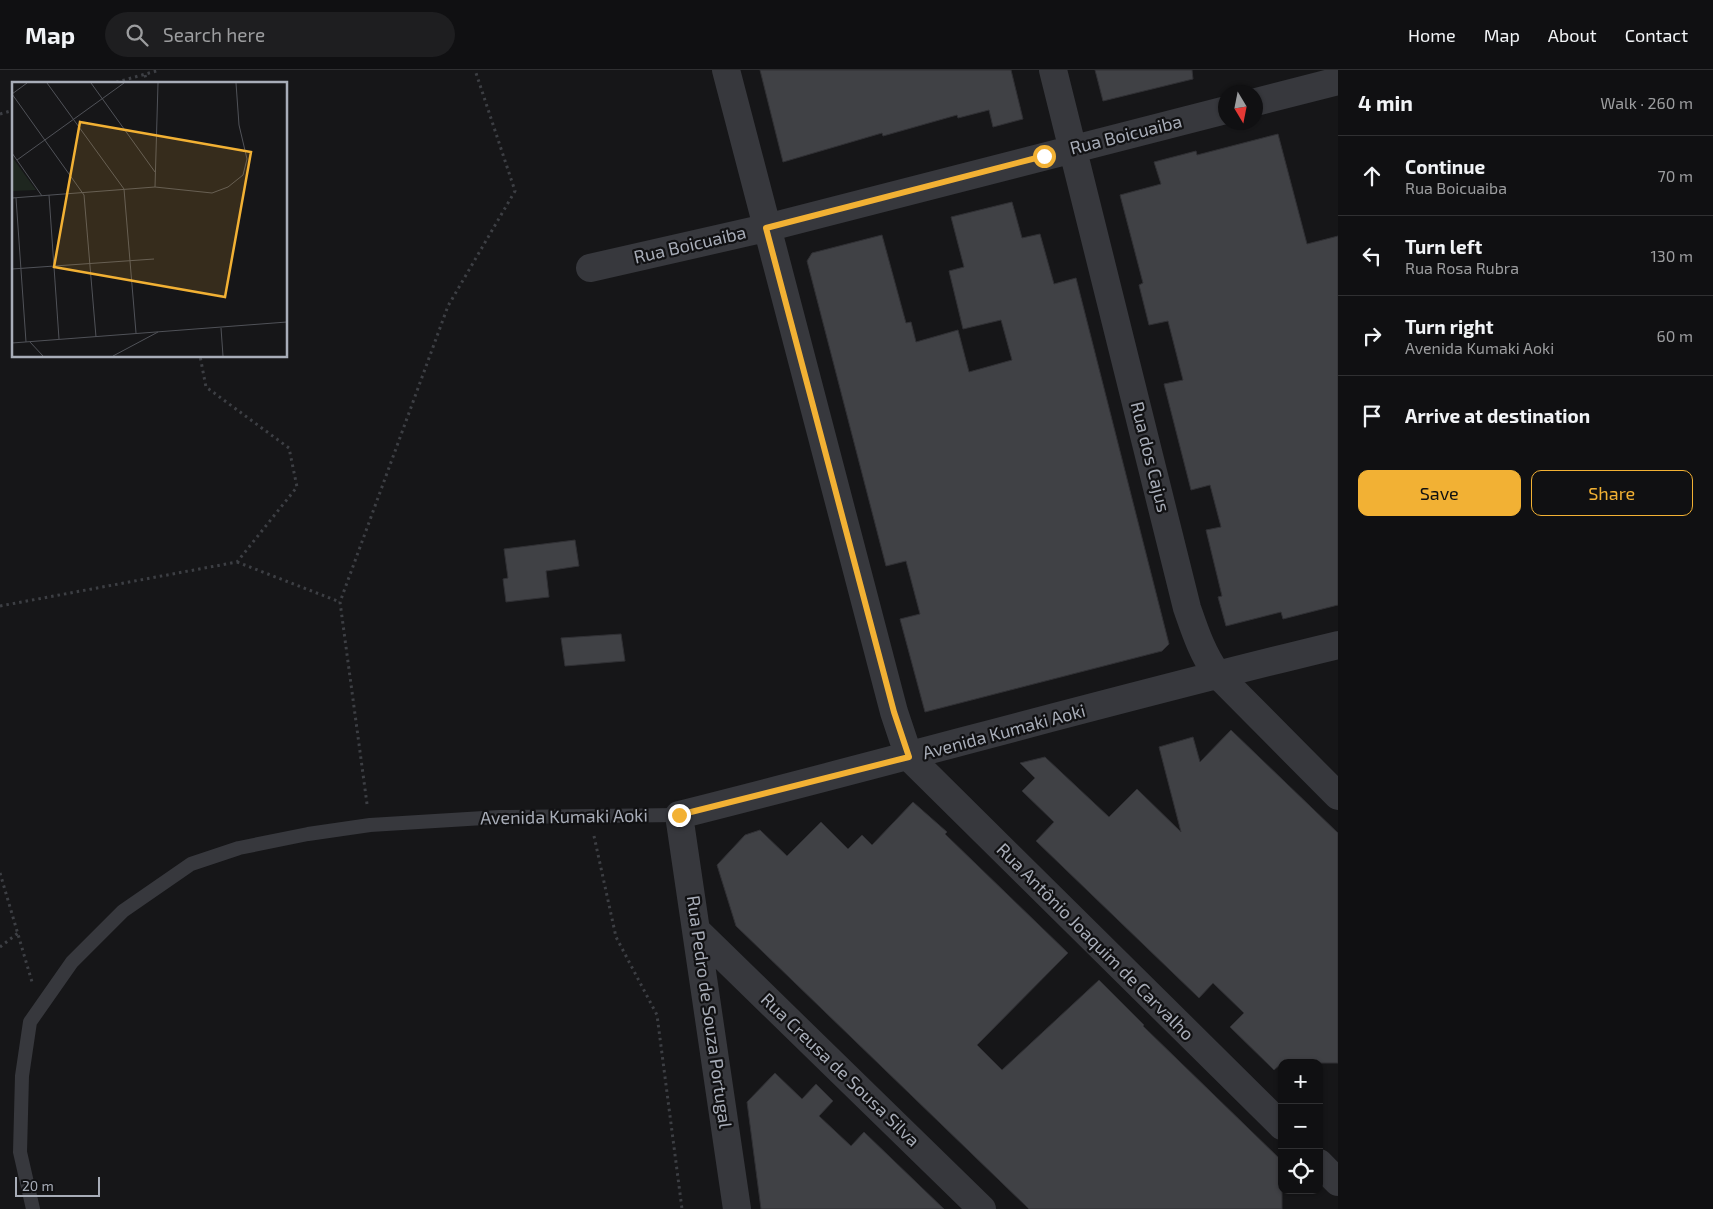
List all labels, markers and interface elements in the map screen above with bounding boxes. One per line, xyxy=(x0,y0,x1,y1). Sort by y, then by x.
search box xyxy=(105,12,455,57)
text: Map xyxy=(25,20,75,49)
icon: search xyxy=(123,21,151,49)
text: Search here xyxy=(163,23,265,46)
text: Home xyxy=(1408,24,1456,46)
text: Map xyxy=(1484,24,1520,46)
text: About xyxy=(1548,24,1597,46)
text: Contact xyxy=(1625,24,1688,46)
inset map xyxy=(12,82,288,358)
north arrow xyxy=(1218,85,1263,130)
text: 4 min xyxy=(1358,90,1413,115)
text: Walk · 260 m xyxy=(1600,93,1693,112)
street label: Rua Boicuaiba xyxy=(1067,109,1184,159)
route start xyxy=(1033,145,1056,168)
text: Continue xyxy=(1405,155,1485,178)
icon: ahead xyxy=(1358,162,1386,190)
text: 70 m xyxy=(1658,166,1693,185)
text: Rua Boicuaiba xyxy=(1405,178,1507,197)
street label: Rua Boicuaiba xyxy=(631,220,748,268)
text: Turn left xyxy=(1405,235,1482,258)
icon: left xyxy=(1358,242,1386,270)
text: 130 m xyxy=(1651,246,1693,265)
text: Rua Rosa Rubra xyxy=(1405,258,1519,277)
text: Turn right xyxy=(1405,315,1493,338)
icon: right xyxy=(1358,322,1386,350)
text: 60 m xyxy=(1657,326,1693,345)
text: Avenida Kumaki Aoki xyxy=(1405,338,1554,357)
street label: Rua dos Cajus xyxy=(1127,399,1175,514)
icon: arrive xyxy=(1358,402,1386,430)
text: Arrive at destination xyxy=(1405,404,1590,427)
button: Save xyxy=(1358,470,1521,516)
button: Share xyxy=(1531,470,1693,516)
street label: Avenida Kumaki Aoki xyxy=(920,699,1088,763)
street label: Avenida Kumaki Aoki xyxy=(480,804,648,828)
route end xyxy=(668,804,691,827)
street label: Rua Antônio Joaquim de Carvalho xyxy=(992,838,1199,1045)
street label: Rua Pedro de Souza Portugal xyxy=(683,894,737,1130)
street label: Rua Creusa de Sousa Silva xyxy=(757,988,925,1151)
map controls xyxy=(1278,1059,1323,1194)
button: + xyxy=(1278,1059,1323,1104)
button: − xyxy=(1278,1104,1323,1149)
button: locate xyxy=(1278,1149,1323,1194)
scale bar xyxy=(15,1174,100,1197)
text: 20 m xyxy=(22,1177,54,1194)

